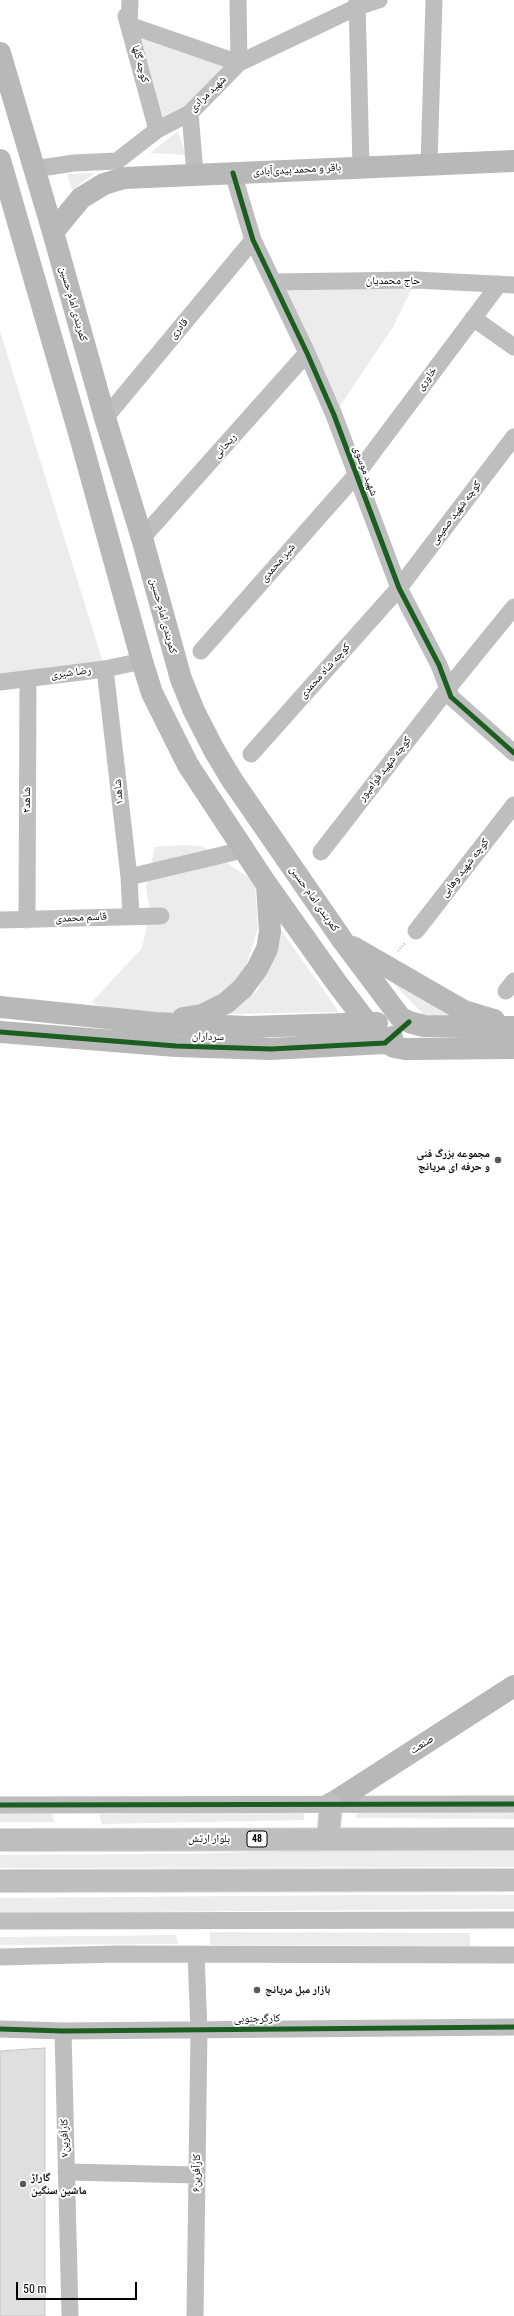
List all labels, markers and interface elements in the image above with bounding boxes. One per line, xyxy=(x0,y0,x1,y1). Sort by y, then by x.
street label: کوچه گلها xyxy=(129,44,151,84)
street label: شهید مرادی xyxy=(187,73,229,115)
street label: باقر و محمد بیدی‌آبادی xyxy=(252,161,342,179)
street label: کمربندی امام حسین xyxy=(56,265,90,343)
street label: حاج محمدیان xyxy=(366,274,420,288)
street label: قادری xyxy=(167,316,191,342)
street label: خاوری xyxy=(414,365,440,393)
street label: ریحانی xyxy=(210,431,240,461)
street label: شهید موسوی xyxy=(350,444,380,498)
street label: کوچه شهید صمیمی xyxy=(428,478,484,548)
street label: شیر محمدی xyxy=(258,541,298,585)
street label: کمربندی امام حسین xyxy=(147,577,179,655)
street label: کوچه شاه محمدی xyxy=(297,641,353,701)
street label: رضا شیری xyxy=(50,664,92,682)
street label: کوچه شهید قوامپور xyxy=(356,734,414,804)
street label: شاهد۱ xyxy=(111,778,127,806)
street label: شاهد۲ xyxy=(20,787,34,813)
street label: کوچه شهید وهابی xyxy=(438,836,492,900)
street label: کمربندی امام حسین xyxy=(286,864,342,934)
street label: قاسم محمدی xyxy=(55,910,107,926)
street label: سرداران xyxy=(192,1030,224,1044)
place label: مجموعه بزرگ فنی و حرفه ای مریانج xyxy=(417,1147,490,1173)
marker: مجموعه بزرگ فنی و حرفه ای مریانج xyxy=(493,1155,503,1165)
street label: صنعت xyxy=(408,1733,436,1757)
road number: 48 xyxy=(247,1831,267,1847)
street label: بلوار ارتش xyxy=(188,1832,230,1846)
place label: بازار مبل مریانج xyxy=(265,1983,330,1997)
marker: بازار مبل مریانج xyxy=(252,1985,262,1995)
street label: کارگرجنوبی xyxy=(234,2012,280,2026)
street label: کارآفرین۷ xyxy=(58,2119,72,2157)
street label: کارآفرین۶ xyxy=(190,2154,204,2192)
place label: گاراژ ماشین سنگین xyxy=(31,2171,87,2197)
marker: گاراژ ماشین سنگین xyxy=(18,2179,28,2189)
scale bar xyxy=(18,2274,139,2300)
text: 50 m xyxy=(23,2282,47,2296)

